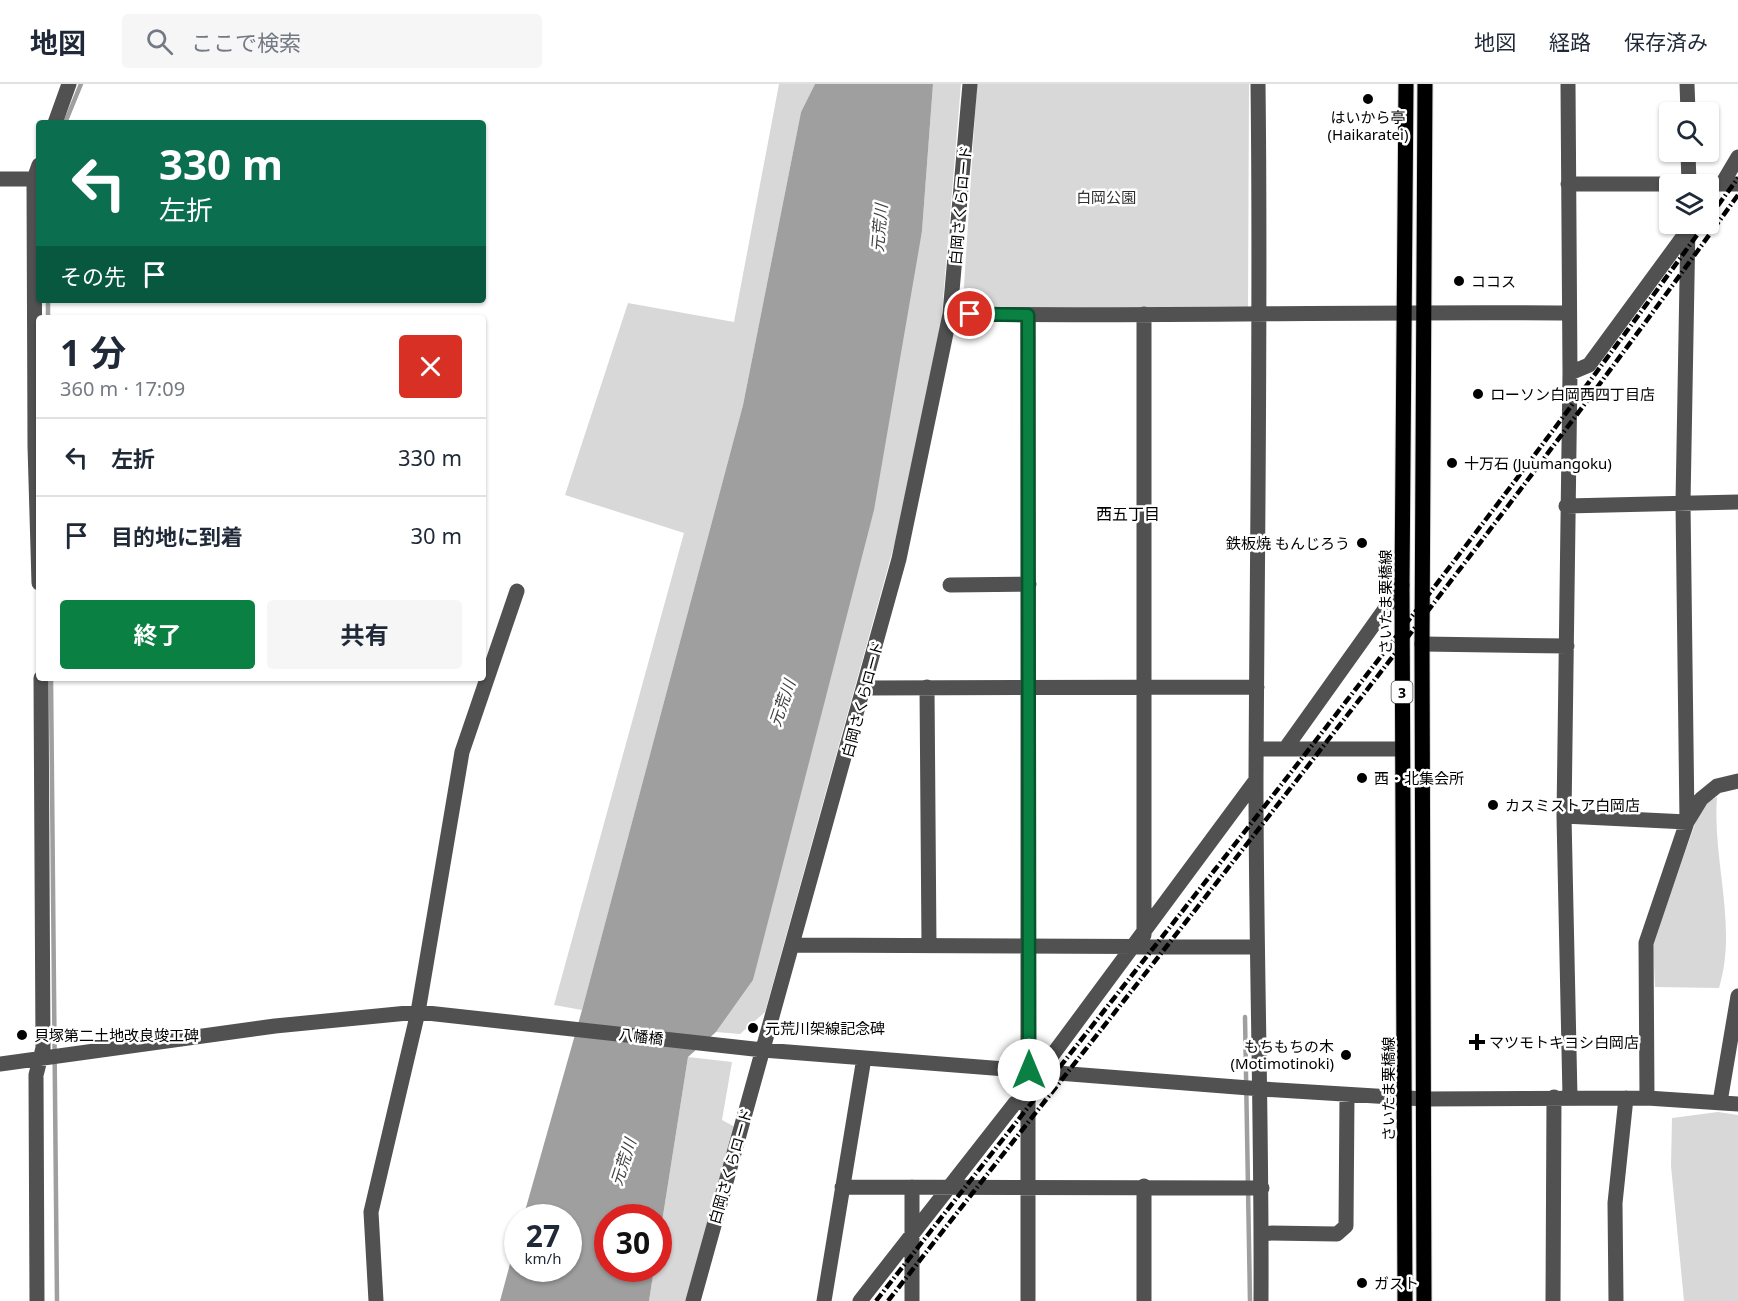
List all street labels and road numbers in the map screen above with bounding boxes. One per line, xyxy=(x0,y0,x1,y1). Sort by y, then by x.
street label: 白岡さくらロード xyxy=(945,144,975,266)
street label: さいたま栗橋線 xyxy=(1375,550,1395,654)
street label: 白岡さくらロード xyxy=(837,638,887,760)
road number: 3 xyxy=(1392,681,1412,703)
street label: 八幡橋 xyxy=(617,1023,665,1049)
street label: さいたま栗橋線 xyxy=(1378,1037,1398,1141)
street label: 白岡さくらロード xyxy=(704,1106,756,1226)

